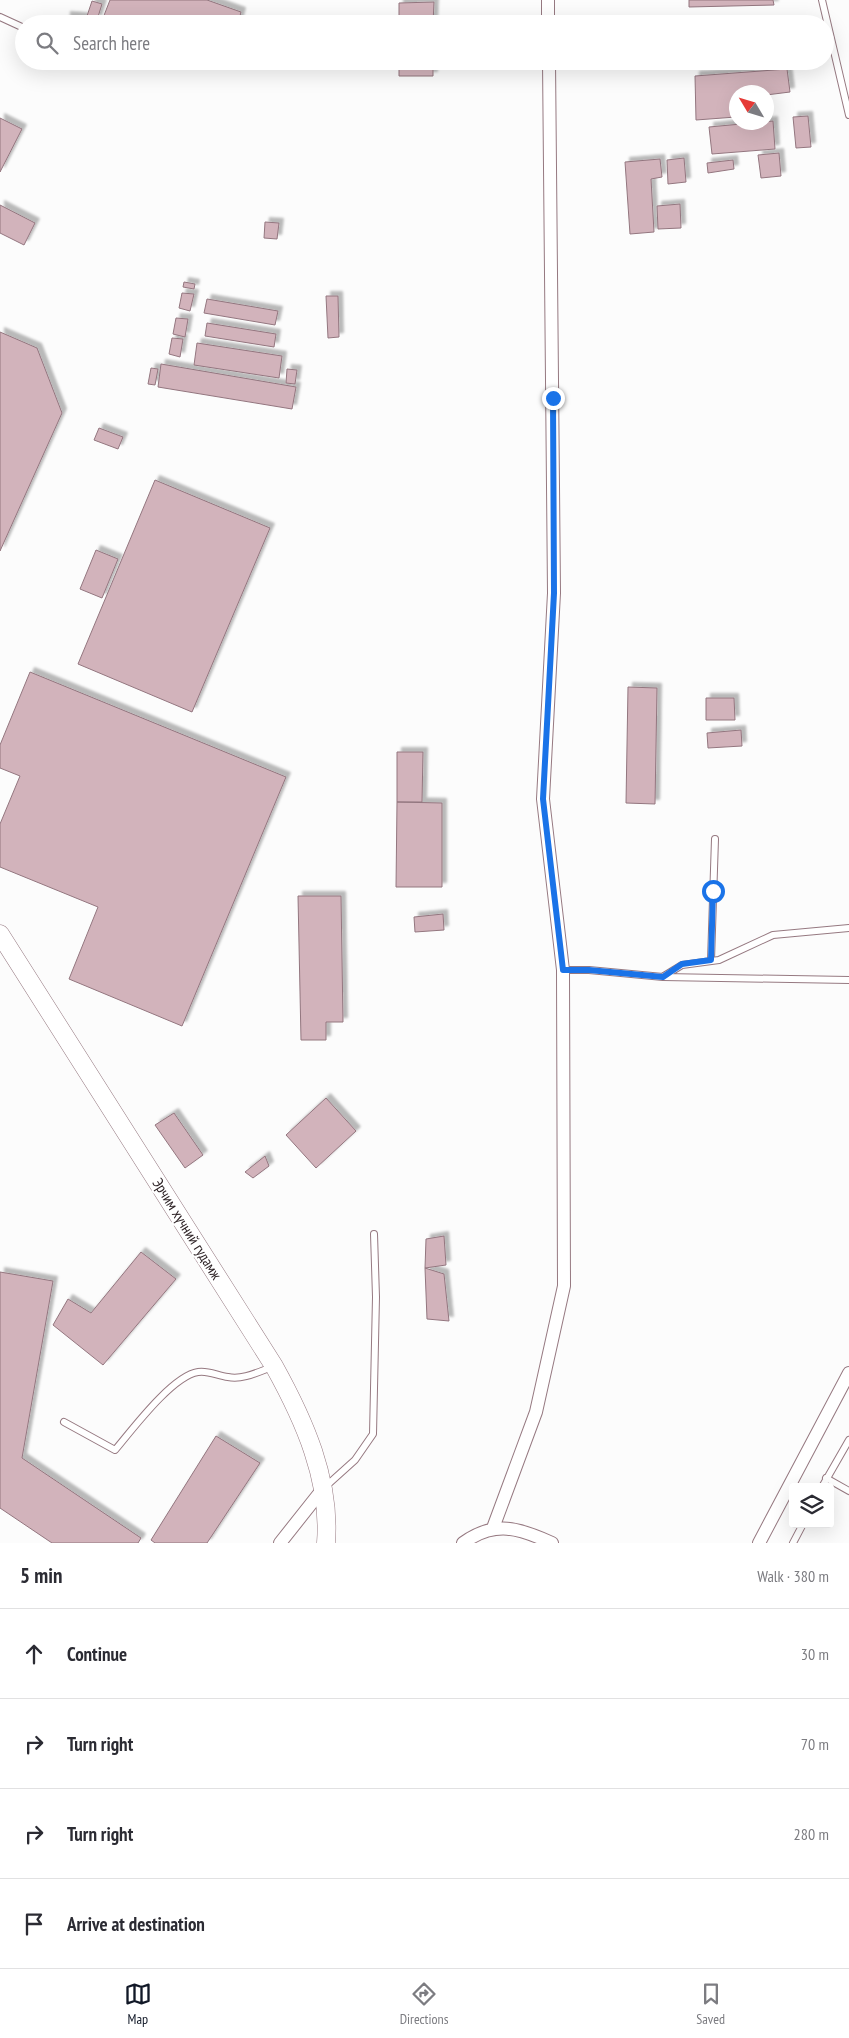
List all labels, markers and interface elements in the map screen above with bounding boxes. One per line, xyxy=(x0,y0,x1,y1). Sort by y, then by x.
search box xyxy=(15,15,834,70)
icon: search xyxy=(33,29,61,57)
text: Search here xyxy=(73,31,150,55)
north arrow xyxy=(729,85,774,130)
route end xyxy=(542,387,565,410)
route start xyxy=(702,880,725,903)
street label: Эрчим хүчний гудамж xyxy=(149,1174,227,1284)
map controls xyxy=(789,1483,834,1528)
button: layers xyxy=(789,1483,834,1528)
text: 5 min xyxy=(20,1562,62,1589)
text: Walk · 380 m xyxy=(757,1566,829,1586)
icon: ahead xyxy=(20,1640,48,1668)
text: Continue xyxy=(67,1642,127,1666)
text: 30 m xyxy=(801,1644,829,1664)
icon: right xyxy=(20,1730,48,1758)
text: Turn right xyxy=(67,1732,133,1756)
text: 70 m xyxy=(801,1734,829,1754)
icon: right xyxy=(20,1820,48,1848)
text: Turn right xyxy=(67,1822,133,1846)
text: 280 m xyxy=(794,1824,829,1844)
icon: arrive xyxy=(20,1910,48,1938)
text: Arrive at destination xyxy=(67,1912,205,1936)
tab: Map xyxy=(124,1980,152,2028)
tab: Directions xyxy=(400,1980,448,2028)
tab: Saved xyxy=(696,1980,725,2028)

